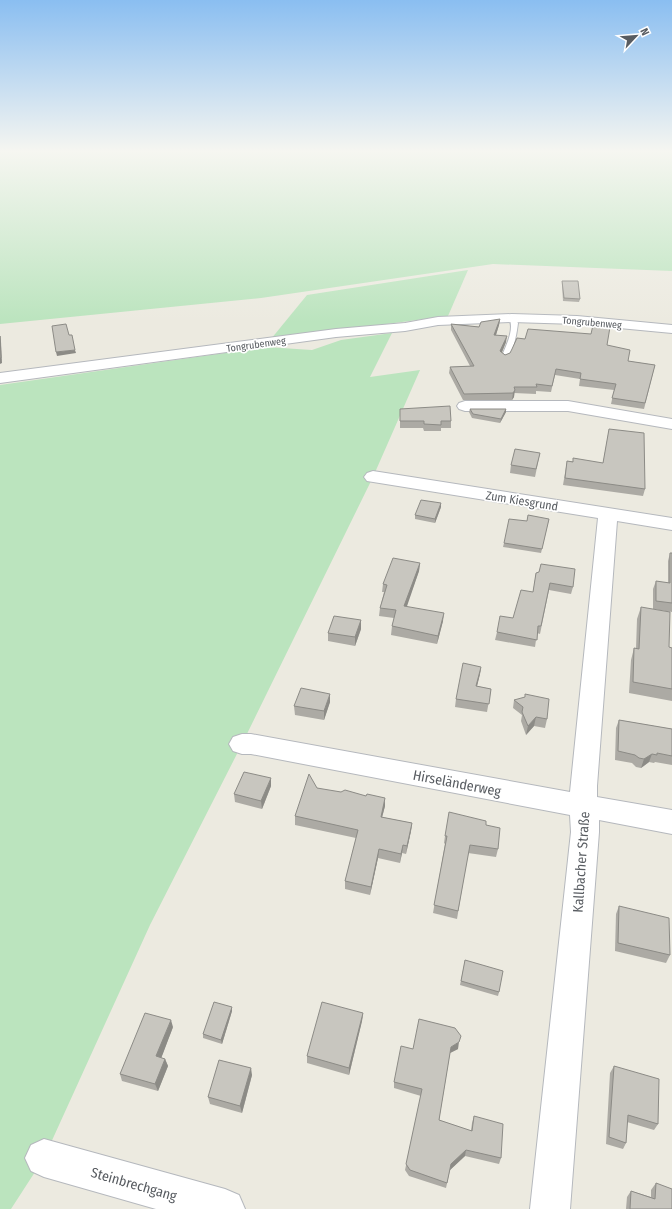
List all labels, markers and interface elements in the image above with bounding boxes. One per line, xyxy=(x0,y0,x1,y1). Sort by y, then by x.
north arrow xyxy=(616,16,656,56)
text: N xyxy=(637,26,652,38)
street label: Tongrubenweg xyxy=(562,314,622,332)
street label: Tongrubenweg xyxy=(226,335,287,355)
street label: Zum Kiesgrund xyxy=(485,488,559,514)
street label: Hirseländerweg xyxy=(411,767,503,800)
street label: Kallbacher Straße xyxy=(569,811,594,913)
street label: Steinbrechgang xyxy=(89,1164,179,1205)

